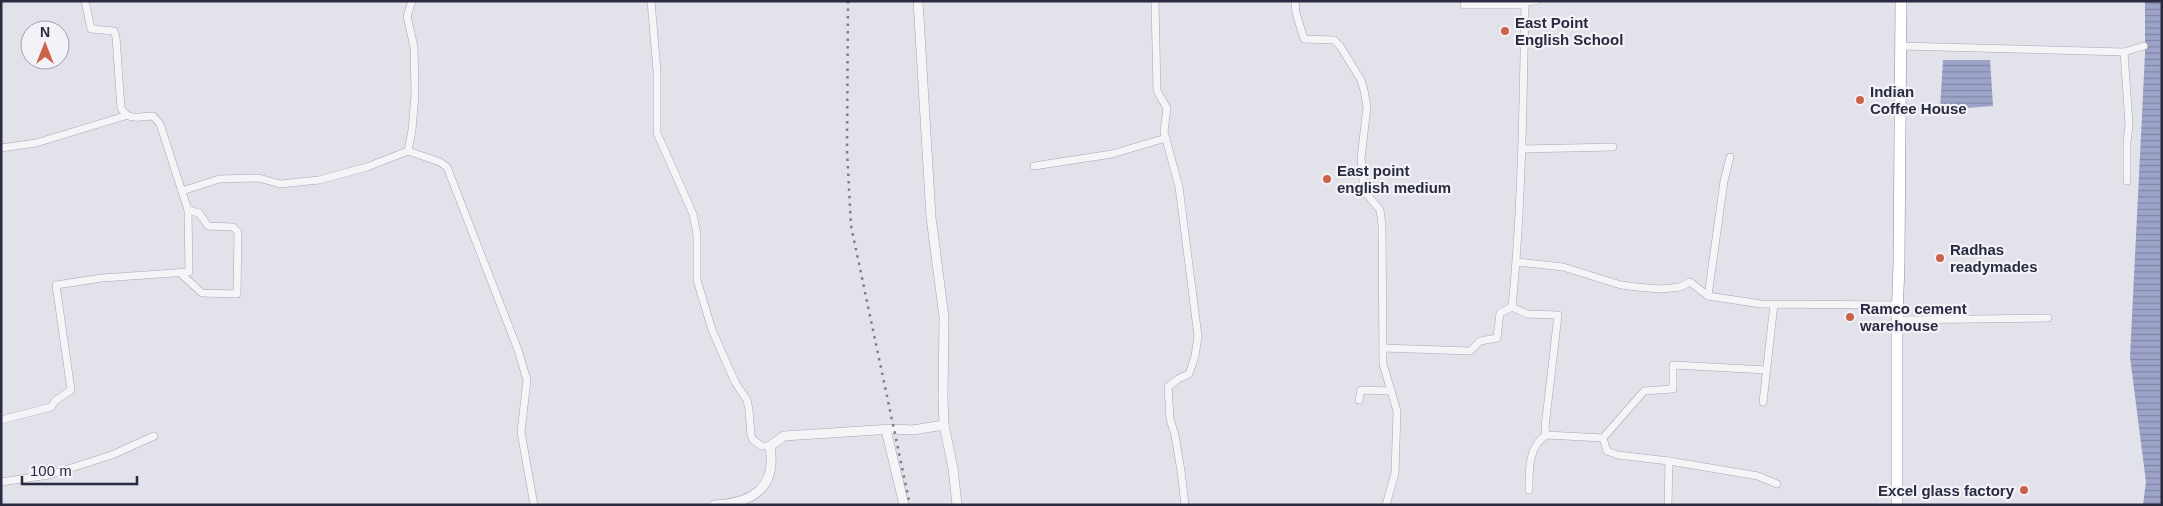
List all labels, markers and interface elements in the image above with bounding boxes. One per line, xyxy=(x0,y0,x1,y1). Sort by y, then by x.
place label: East Point English School xyxy=(1515,14,1623,48)
north arrow xyxy=(20,20,70,70)
text: N xyxy=(40,24,50,40)
marker: East Point English School xyxy=(1499,25,1511,37)
place label: Indian Coffee House xyxy=(1870,83,1967,117)
marker: Indian Coffee House xyxy=(1854,94,1866,106)
place label: East point english medium xyxy=(1337,162,1451,196)
marker: East point english medium xyxy=(1321,173,1333,185)
place label: Radhas readymades xyxy=(1950,241,2038,275)
marker: Radhas readymades xyxy=(1934,252,1946,264)
place label: Ramco cement warehouse xyxy=(1859,300,1967,334)
marker: Ramco cement warehouse xyxy=(1844,311,1856,323)
scale bar xyxy=(22,454,138,486)
text: 100 m xyxy=(30,462,72,479)
place label: Excel glass factory xyxy=(1878,482,2015,499)
marker: Excel glass factory xyxy=(2018,484,2030,496)

